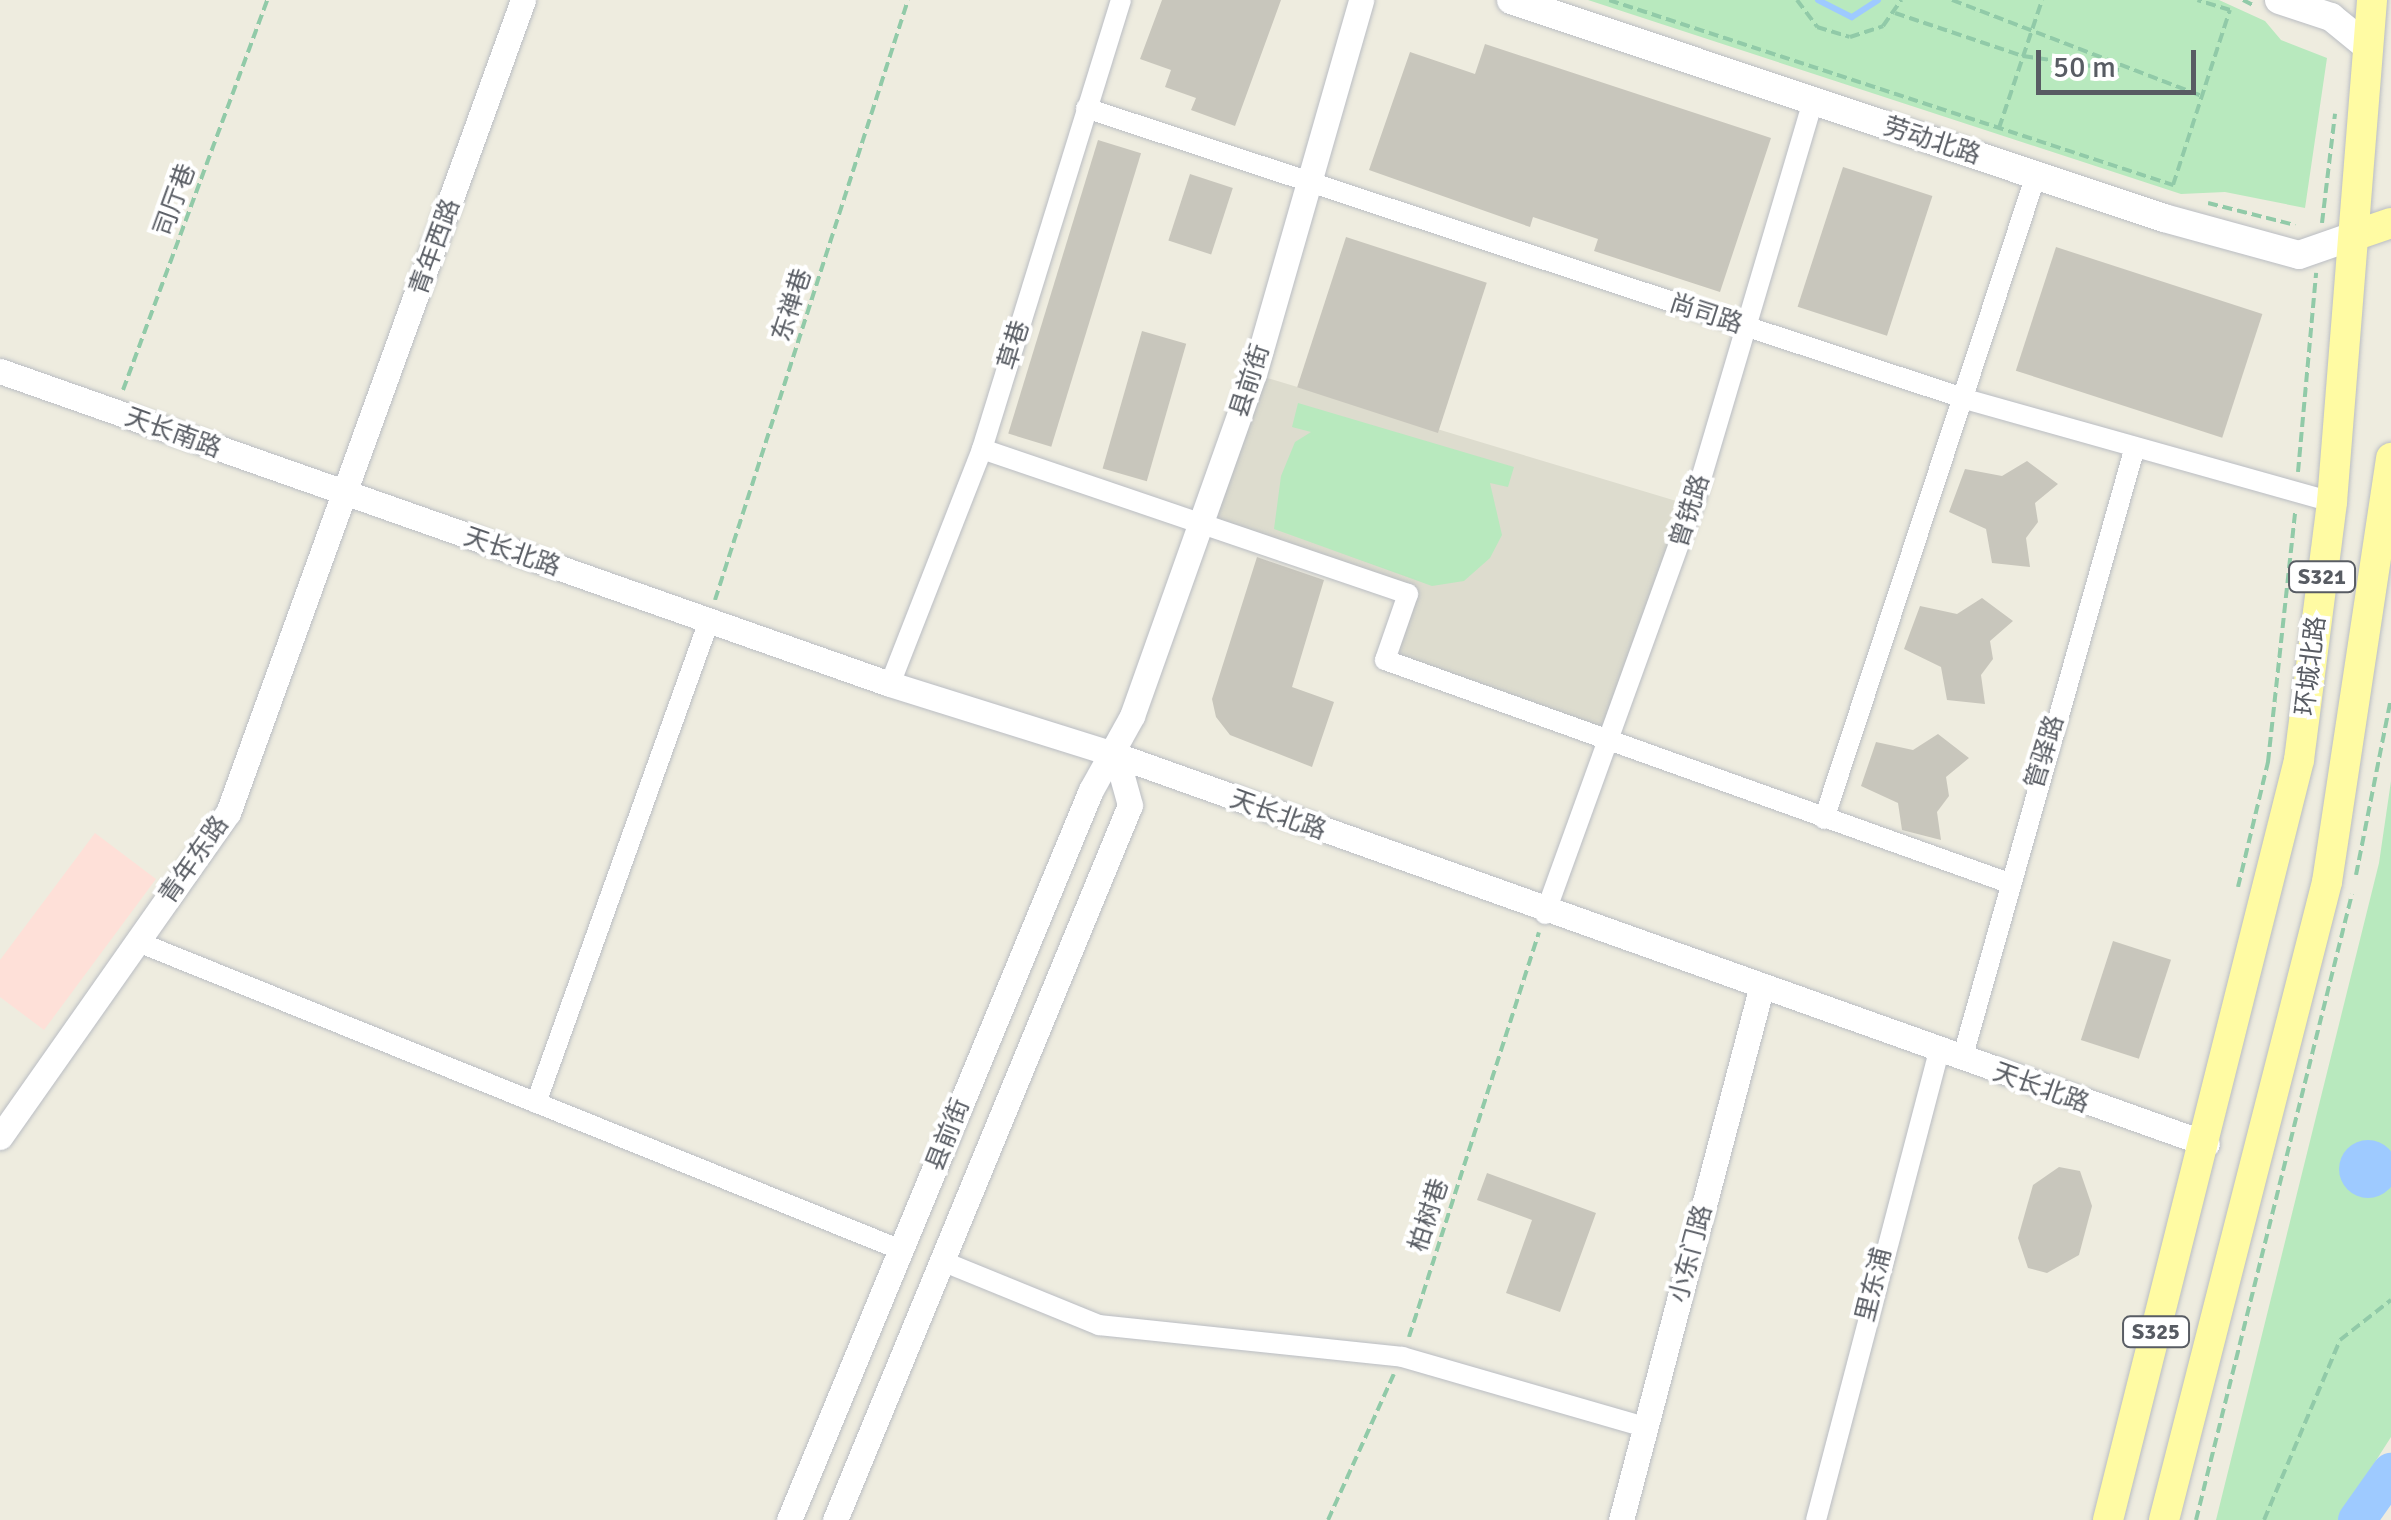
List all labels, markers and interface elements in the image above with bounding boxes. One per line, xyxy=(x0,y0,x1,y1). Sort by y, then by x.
scale bar xyxy=(2041,30,2201,92)
text: 50 m xyxy=(2053,49,2116,86)
street label: 劳动北路 xyxy=(1880,111,1984,171)
street label: 司厅巷 xyxy=(148,160,202,240)
street label: 青年西路 xyxy=(404,195,466,299)
street label: 东禅巷 xyxy=(766,265,818,345)
street label: 尚司路 xyxy=(1666,288,1746,340)
street label: 草巷 xyxy=(992,317,1036,373)
street label: 县前街 xyxy=(1224,341,1276,421)
street label: 天长南路 xyxy=(121,402,225,464)
street label: 曾铣路 xyxy=(1664,471,1716,551)
street label: 天长北路 xyxy=(460,522,564,582)
road number: S321 xyxy=(2287,560,2357,594)
street label: 环城北路 xyxy=(2290,615,2332,717)
street label: 管驿路 xyxy=(2020,712,2070,792)
street label: 天长北路 xyxy=(1226,784,1330,846)
street label: 青年东路 xyxy=(153,810,235,910)
street label: 天长北路 xyxy=(1989,1057,2093,1119)
street label: 县前街 xyxy=(920,1095,976,1175)
street label: 柏树巷 xyxy=(1403,1175,1455,1255)
street label: 小东门路 xyxy=(1664,1202,1718,1306)
street label: 里东浦 xyxy=(1850,1245,1898,1325)
road number: S325 xyxy=(2121,1315,2191,1349)

